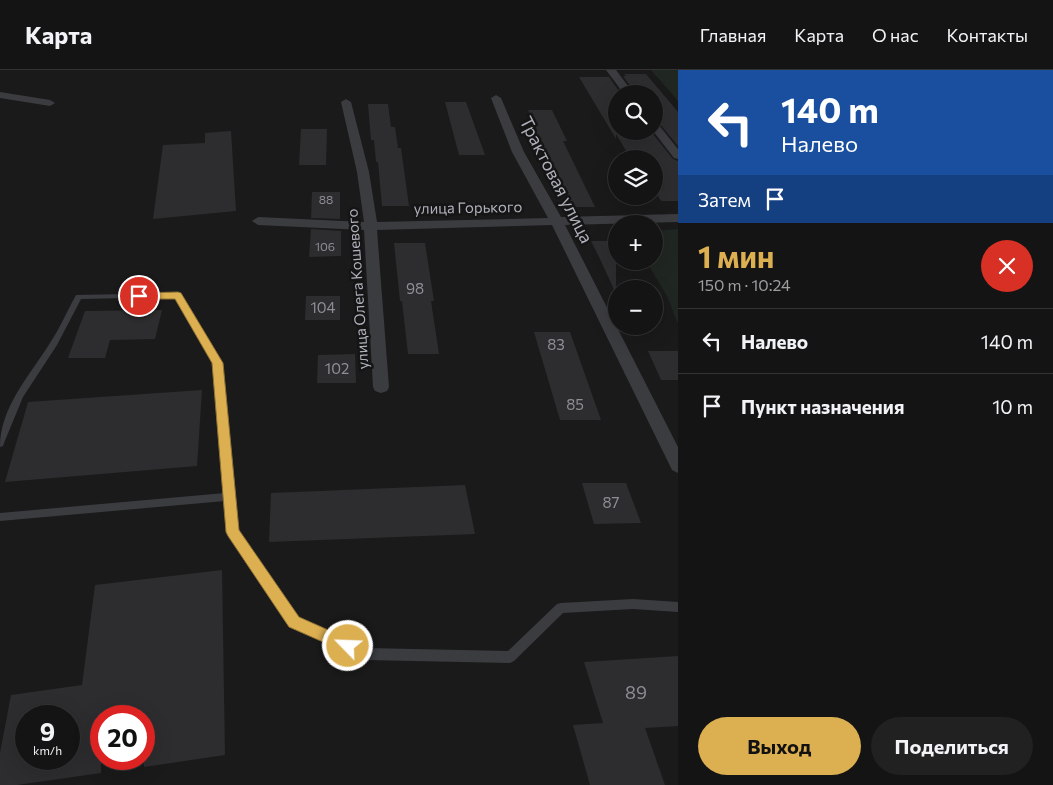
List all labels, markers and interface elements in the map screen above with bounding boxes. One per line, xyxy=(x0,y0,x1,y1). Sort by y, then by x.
text: Карта xyxy=(25,20,92,49)
text: Главная xyxy=(700,24,766,46)
text: Карта xyxy=(794,24,844,46)
text: О нас xyxy=(872,24,919,46)
text: Контакты xyxy=(947,24,1028,46)
map controls xyxy=(608,85,663,335)
button: search xyxy=(608,85,663,140)
text: 140 m xyxy=(781,87,879,130)
icon: left xyxy=(698,90,763,155)
street label: Трактовая улица xyxy=(515,112,598,247)
text: Налево xyxy=(781,130,858,157)
button: layers xyxy=(608,150,663,205)
icon: arrive xyxy=(761,185,789,213)
text: Затем xyxy=(698,188,751,211)
house number: 88 xyxy=(319,192,333,206)
street label: улица Горького xyxy=(413,197,523,217)
street label: улица Олега Кошевого xyxy=(342,208,372,370)
button: + xyxy=(608,215,663,270)
text: 1 мин xyxy=(698,237,774,274)
house number: 106 xyxy=(315,239,335,253)
button: close xyxy=(981,240,1033,292)
pin xyxy=(118,275,160,317)
text: 150 m · 10:24 xyxy=(698,275,791,294)
house number: 98 xyxy=(406,279,424,297)
button: − xyxy=(608,280,663,335)
icon: arrive xyxy=(125,282,153,310)
house number: 104 xyxy=(310,298,336,316)
icon: left xyxy=(698,327,726,355)
text: Налево xyxy=(741,330,808,353)
text: 140 m xyxy=(981,330,1033,353)
house number: 83 xyxy=(547,335,565,353)
house number: 102 xyxy=(325,359,349,377)
icon: arrive xyxy=(698,392,726,420)
house number: 85 xyxy=(566,395,584,413)
text: Пункт назначения xyxy=(741,395,904,418)
text: 10 m xyxy=(992,395,1033,418)
house number: 87 xyxy=(603,493,620,511)
position arrow xyxy=(321,619,373,671)
house number: 89 xyxy=(625,681,647,703)
speed limit sign: 20 xyxy=(90,705,155,770)
text: 9 xyxy=(40,716,55,746)
button: Выход xyxy=(698,717,861,775)
button: Поделиться xyxy=(871,717,1033,775)
text: km/h xyxy=(33,743,62,757)

